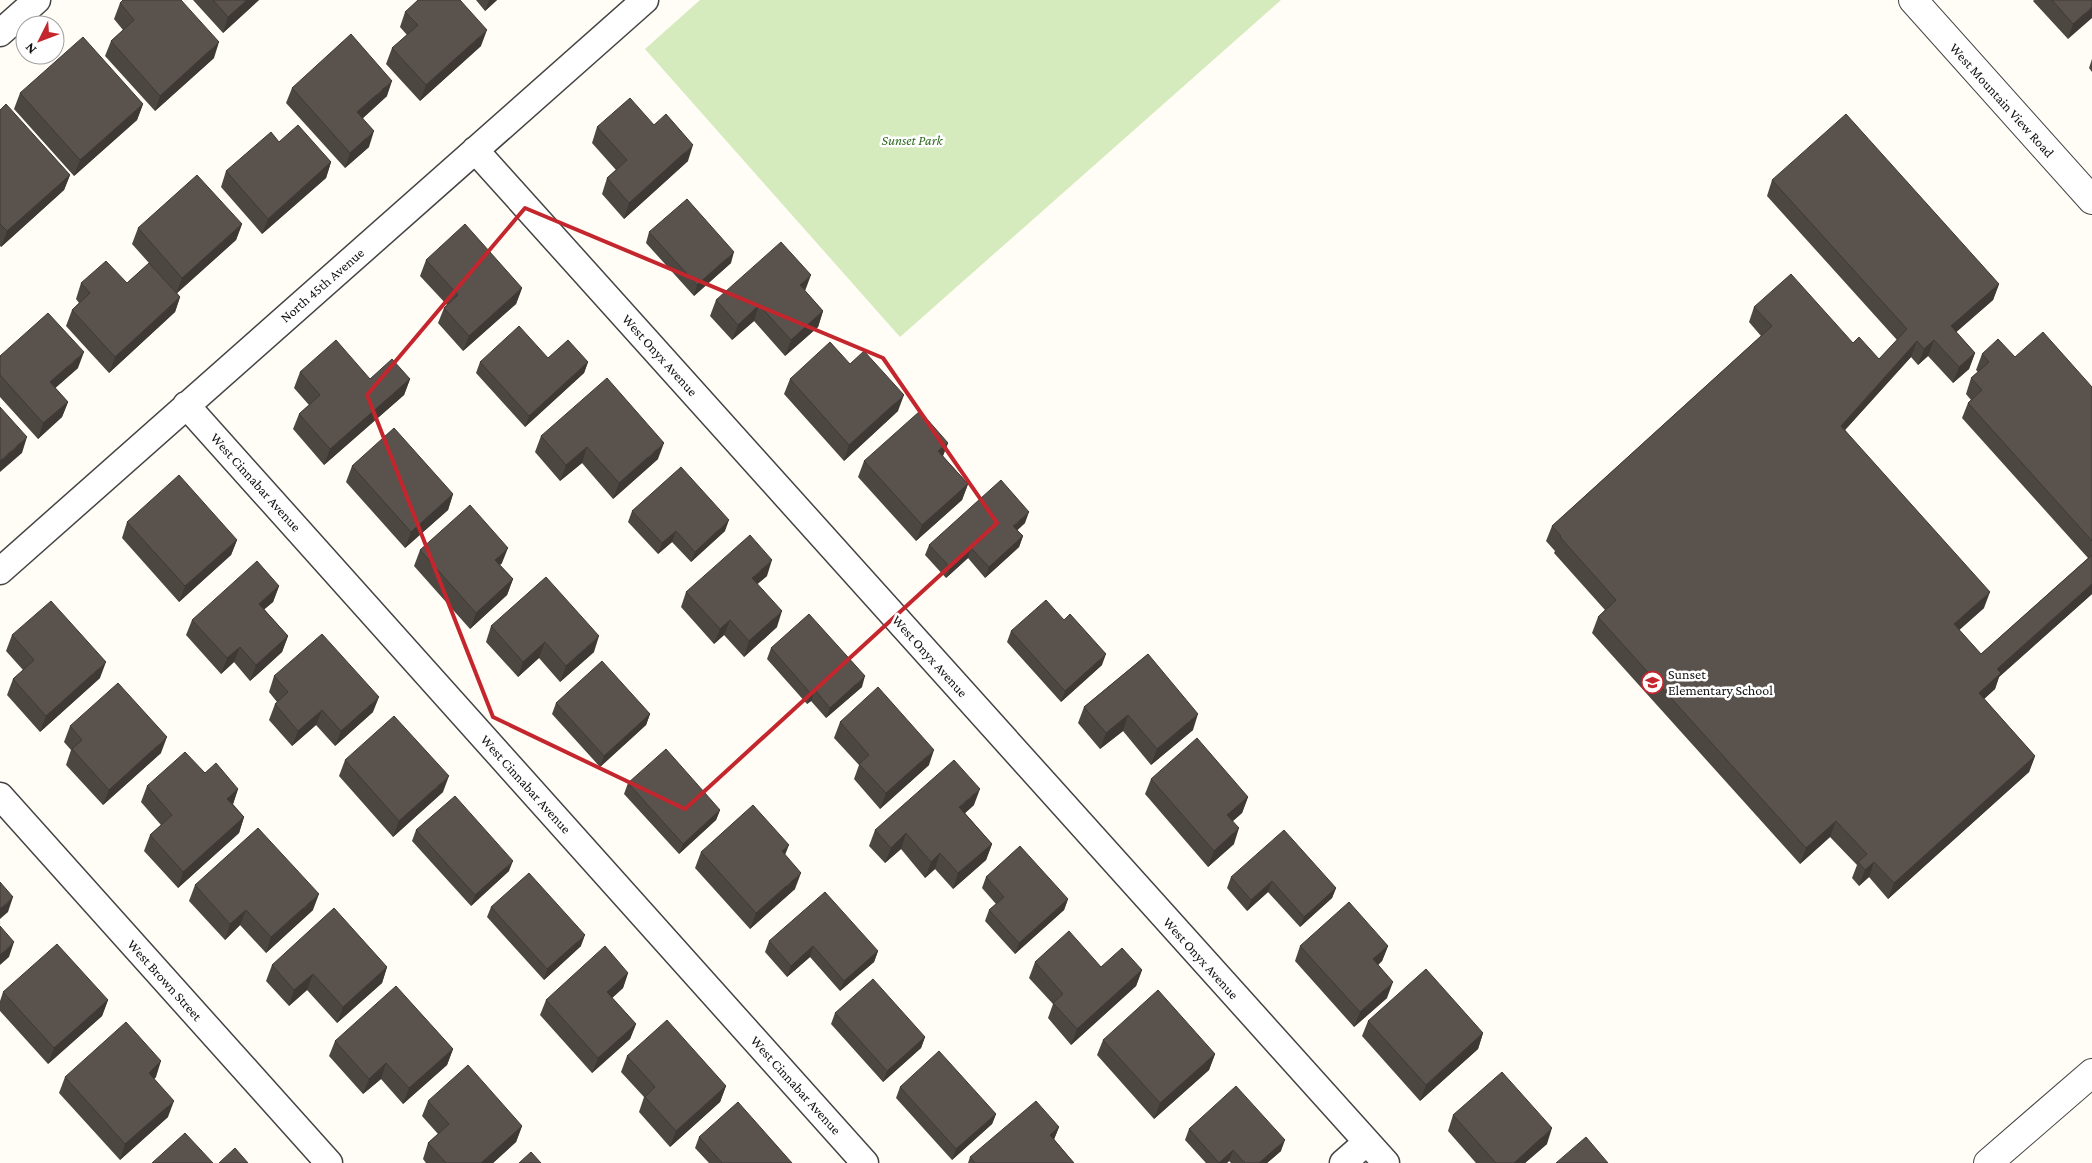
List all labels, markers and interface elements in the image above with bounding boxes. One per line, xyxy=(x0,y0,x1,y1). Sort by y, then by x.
north arrow xyxy=(15,15,65,65)
text: N xyxy=(21,39,39,58)
street label: West Mountain View Road xyxy=(1946,40,2058,161)
park label: Sunset Park xyxy=(881,132,943,148)
street label: North 45th Avenue xyxy=(277,244,367,326)
street label: West Onyx Avenue xyxy=(619,311,701,399)
street label: West Cinnabar Avenue xyxy=(208,429,304,535)
street label: West Onyx Avenue xyxy=(889,612,971,700)
place label: Sunset Elementary School xyxy=(1668,666,1773,698)
school or university icon: Sunset Elementary School xyxy=(1640,670,1664,694)
street label: West Cinnabar Avenue xyxy=(478,731,574,837)
street label: West Onyx Avenue xyxy=(1160,914,1242,1002)
street label: West Brown Street xyxy=(124,936,206,1024)
street label: West Cinnabar Avenue xyxy=(748,1032,844,1138)

